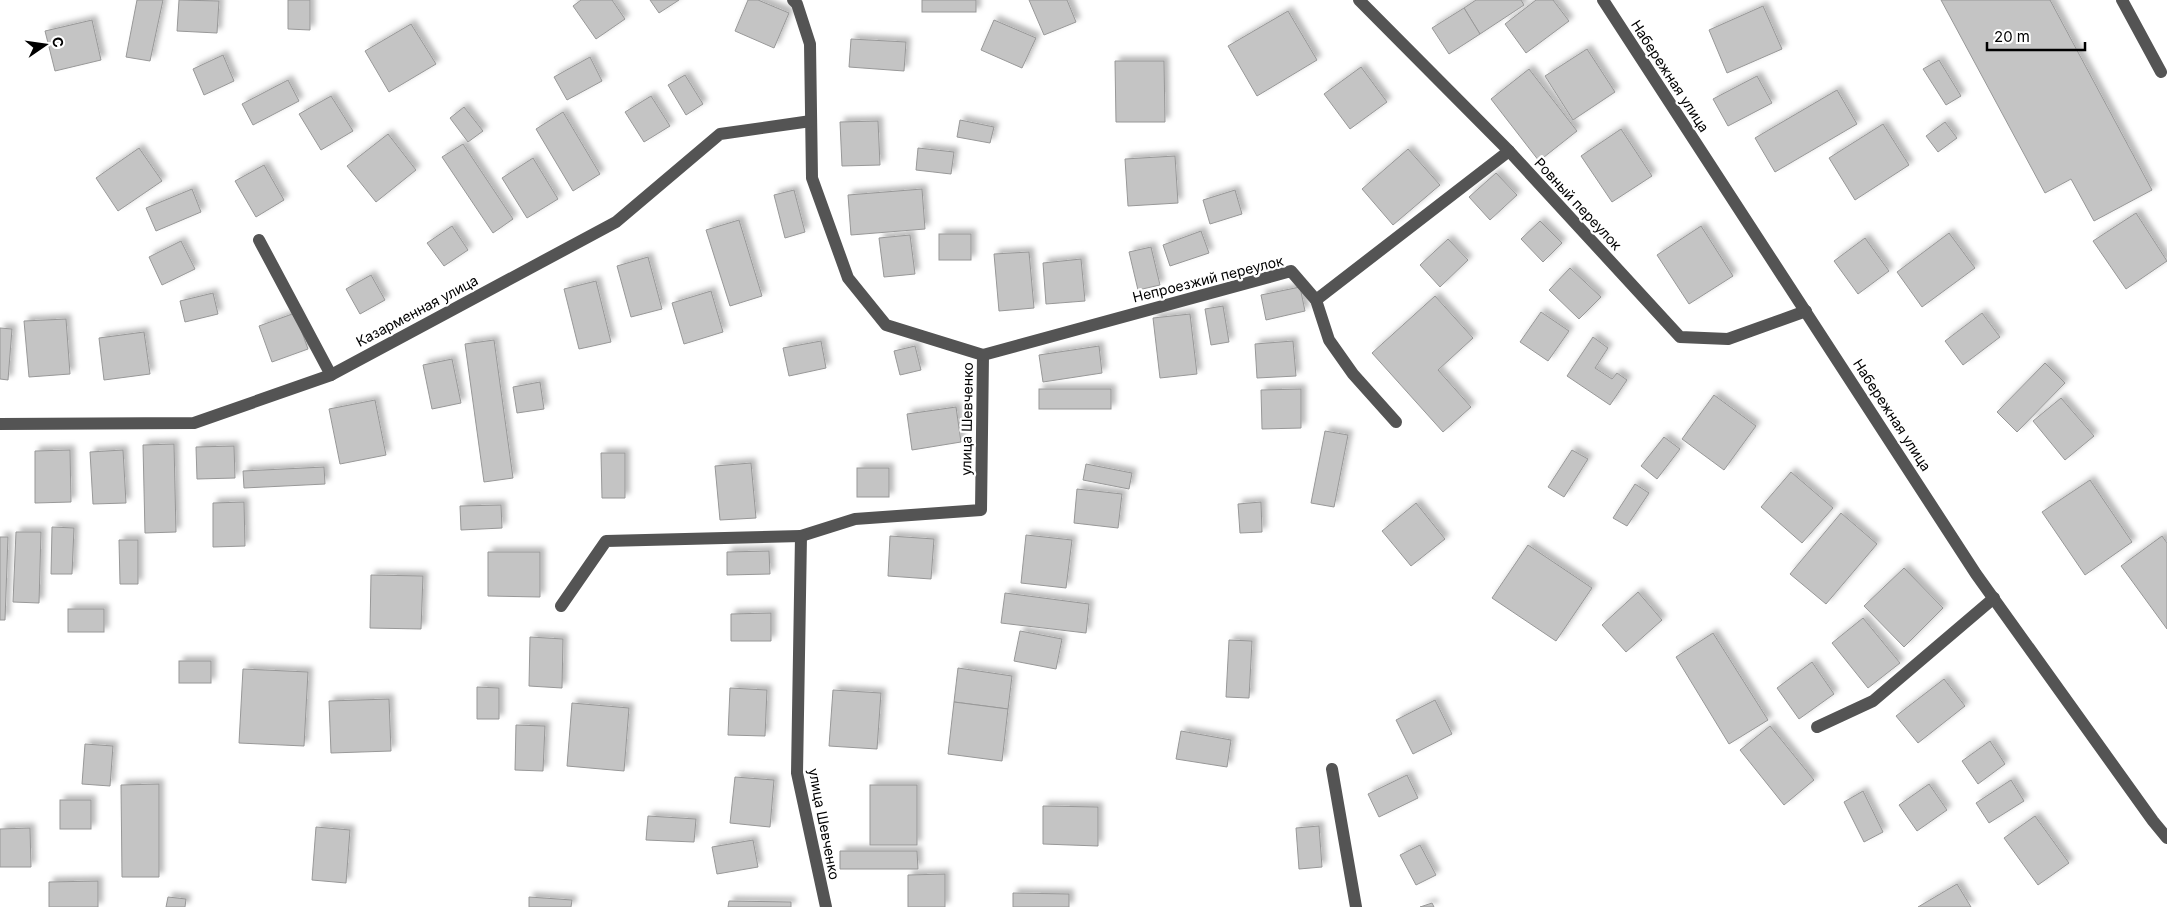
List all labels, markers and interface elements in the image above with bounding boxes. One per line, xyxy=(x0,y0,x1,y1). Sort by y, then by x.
street label: Набережная улица xyxy=(1628,17,1713,135)
north arrow xyxy=(20,20,70,70)
scale bar xyxy=(1987,20,2084,52)
text: 20 m xyxy=(1994,27,2030,46)
text: С xyxy=(49,35,68,49)
street label: Ровный переулок xyxy=(1531,154,1626,254)
street label: Непроезжий переулок xyxy=(1131,251,1285,305)
street label: Казарменная улица xyxy=(353,271,481,350)
street label: Набережная улица xyxy=(1850,356,1935,474)
street label: улица Шевченко xyxy=(957,362,976,476)
street label: улица Шевченко xyxy=(805,767,844,881)

